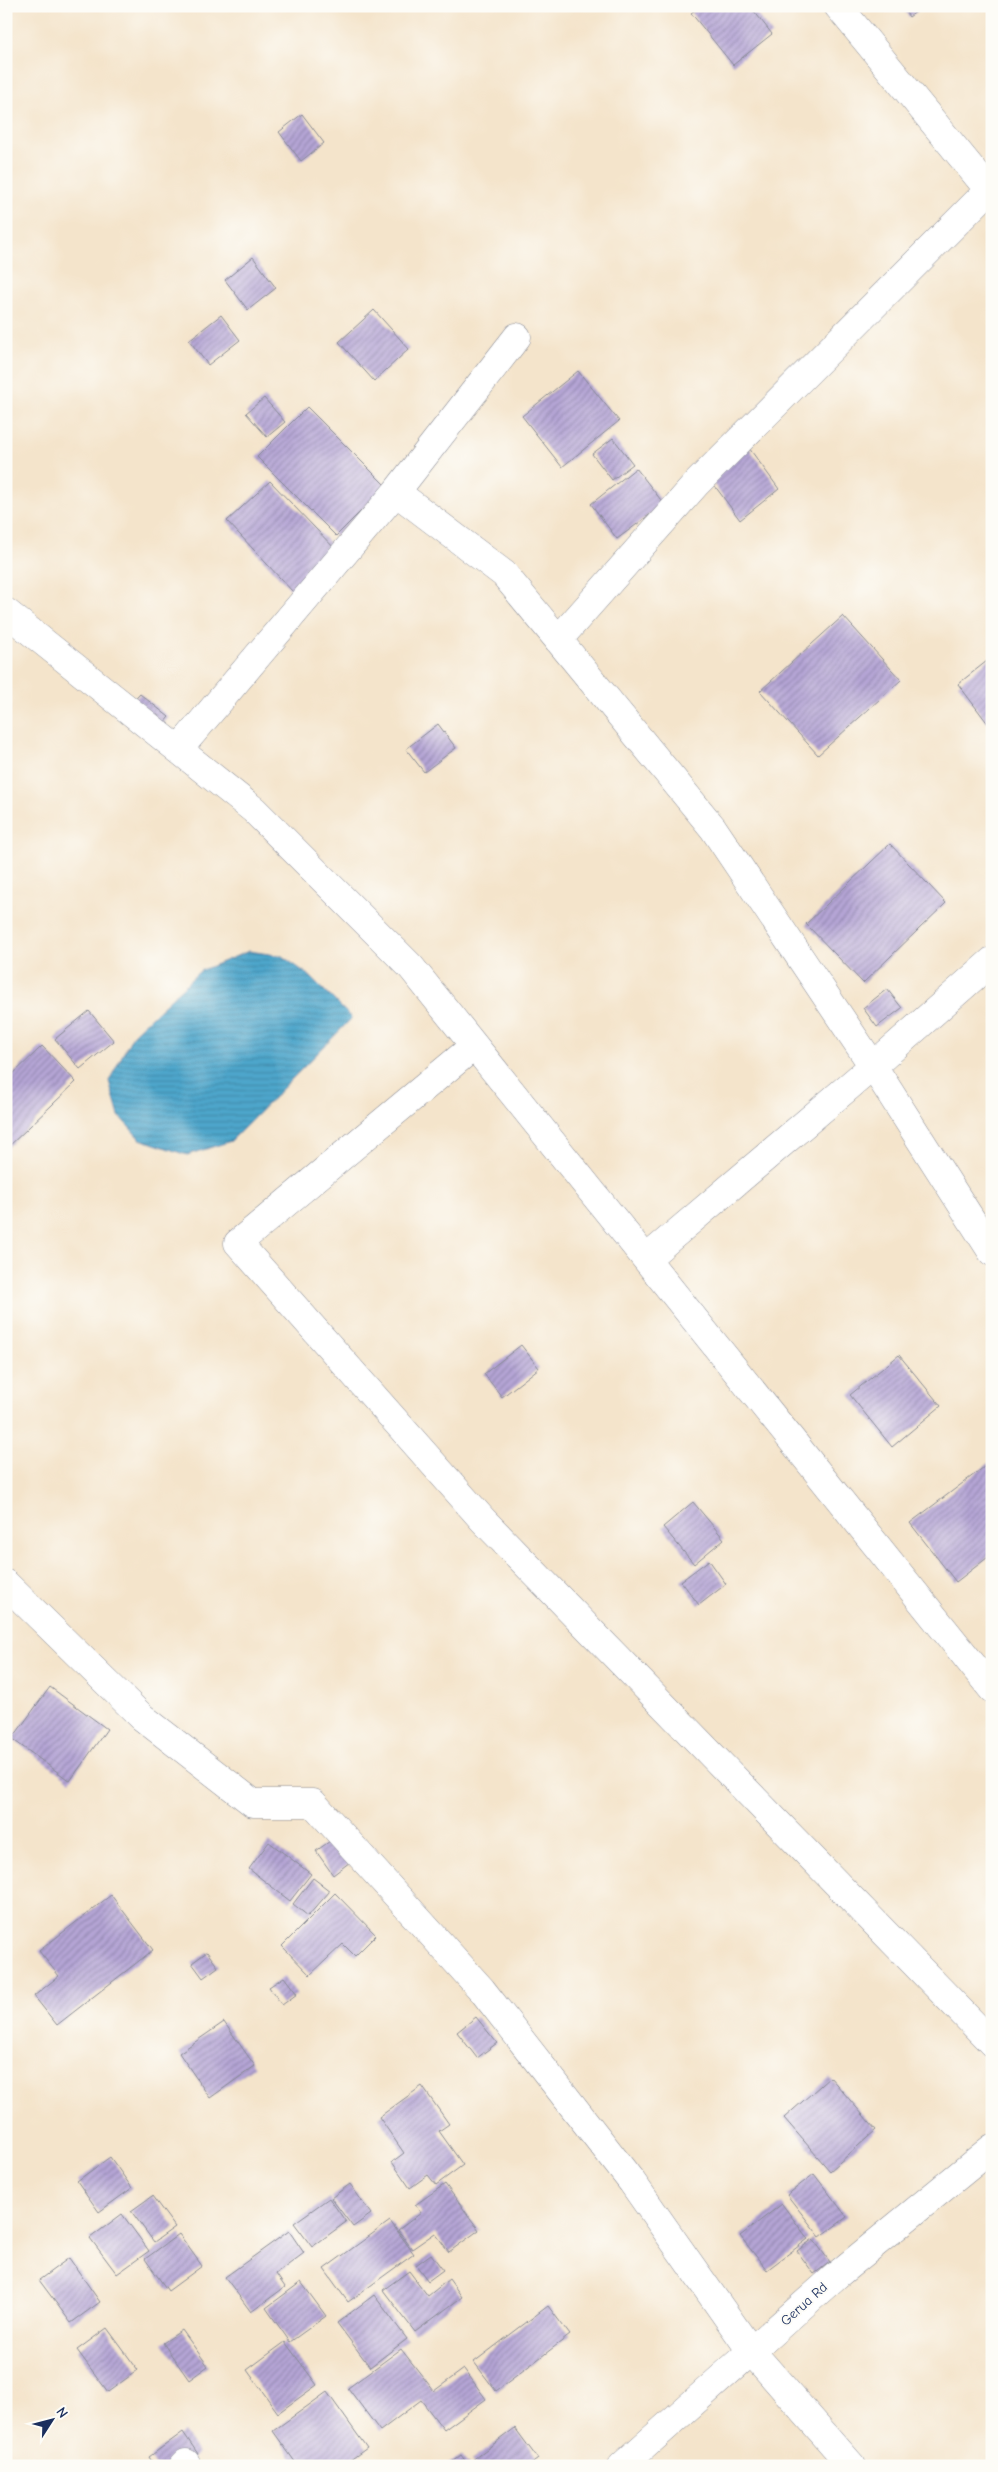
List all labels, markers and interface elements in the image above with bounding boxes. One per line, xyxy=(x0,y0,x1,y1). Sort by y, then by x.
street label: Gerua Rd xyxy=(777,2279,831,2329)
north arrow xyxy=(28,2394,78,2444)
text: N xyxy=(53,2404,72,2421)

